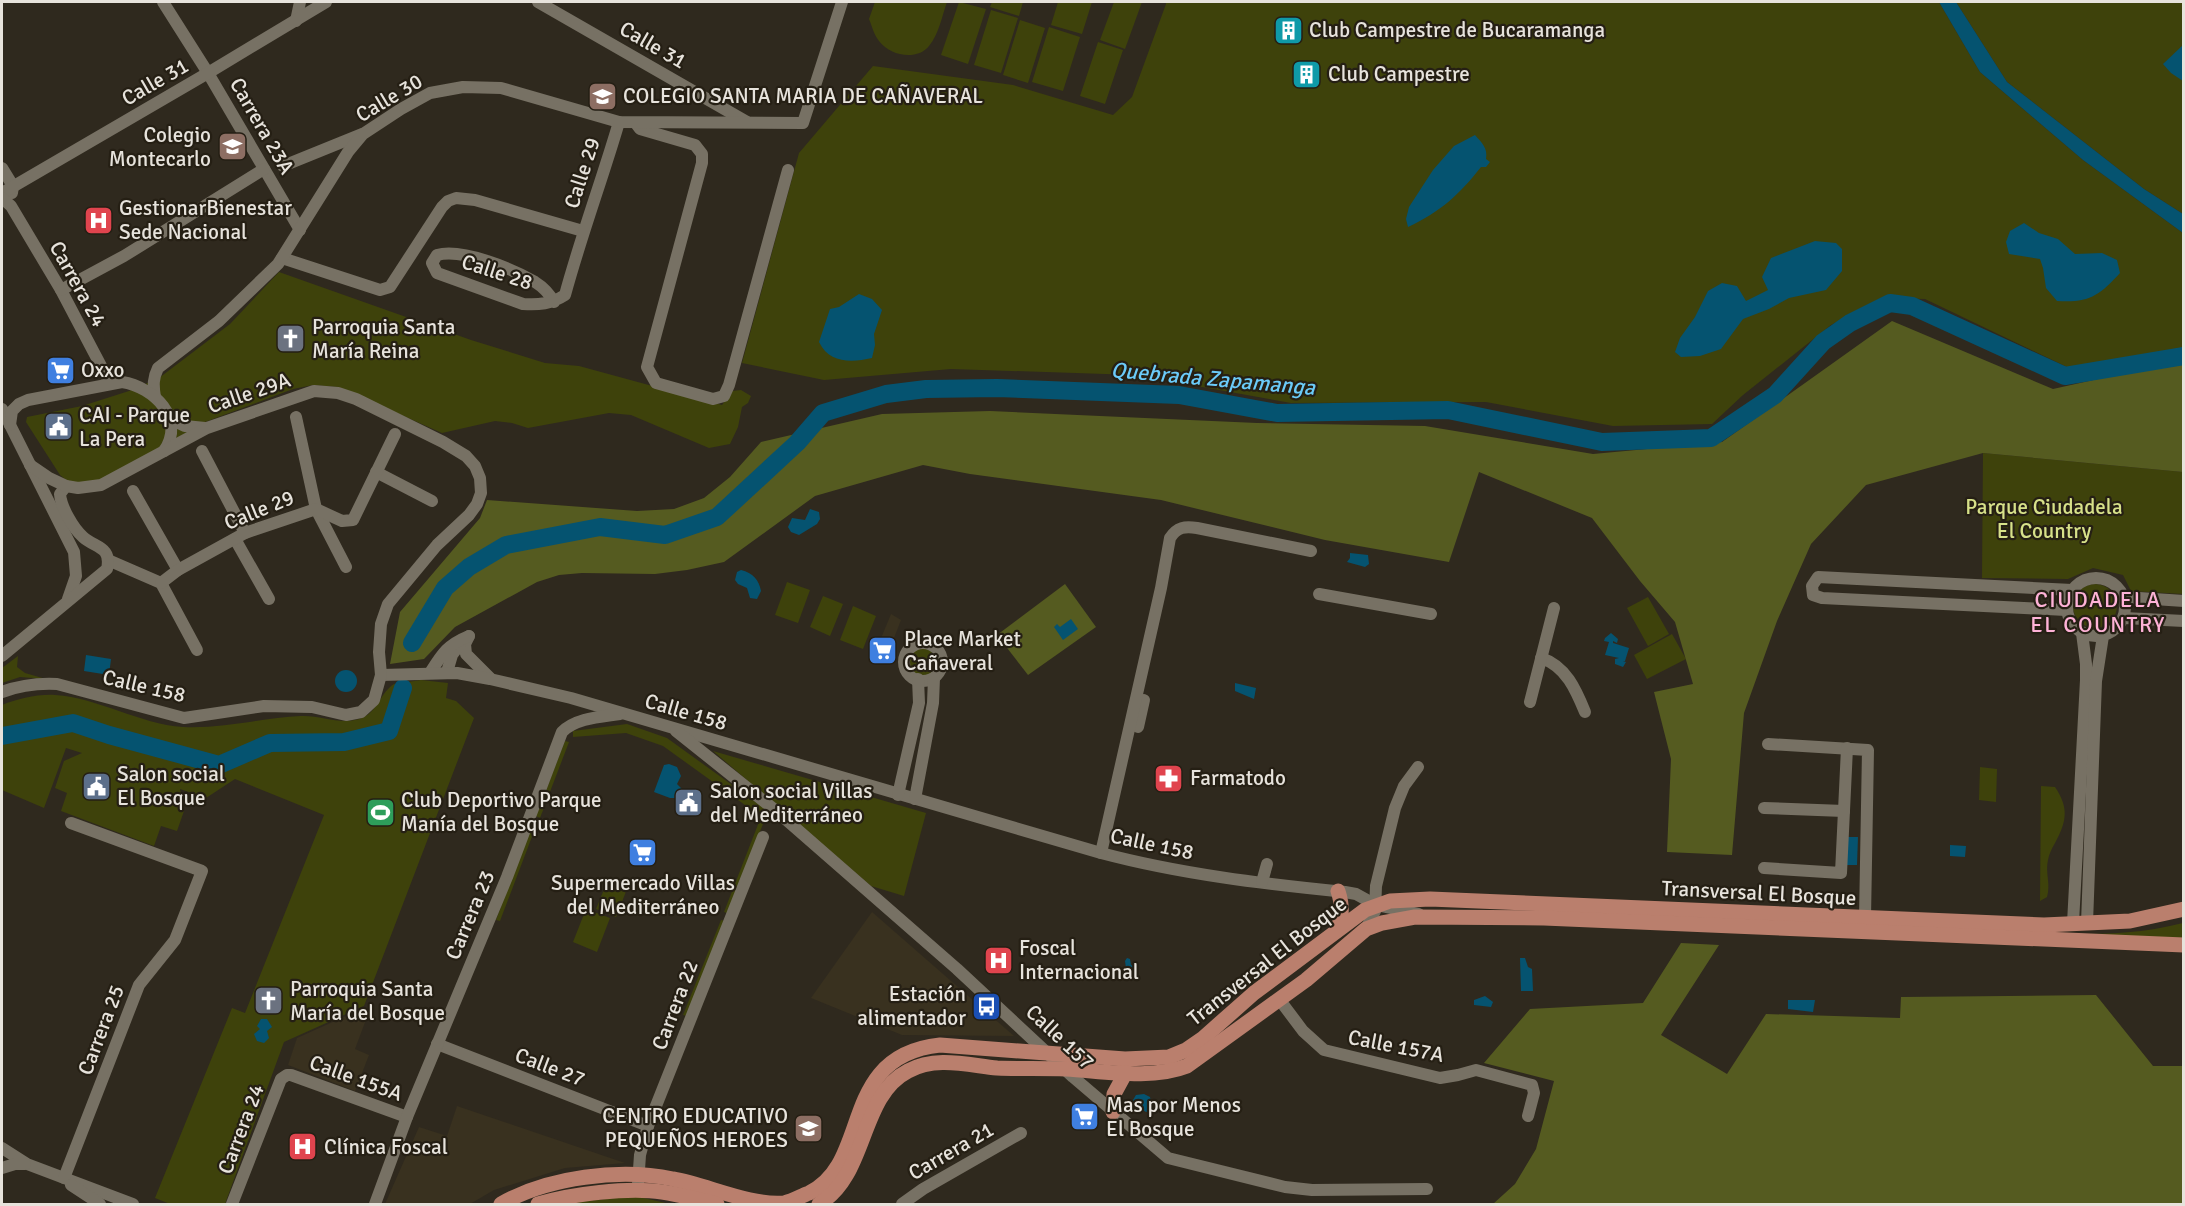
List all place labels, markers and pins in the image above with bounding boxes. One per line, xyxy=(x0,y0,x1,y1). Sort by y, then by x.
building icon: Club Campestre de Bucaramanga xyxy=(1272,14,1304,46)
place label: Club Campestre de Bucaramanga xyxy=(1309,17,1605,43)
building icon: Club Campestre xyxy=(1291,58,1323,90)
place label: Club Campestre xyxy=(1328,61,1470,87)
school or university icon: COLEGIO SANTA MARIA DE CAÑAVERAL xyxy=(586,80,618,112)
place label: COLEGIO SANTA MARIA DE CAÑAVERAL xyxy=(623,83,983,109)
place label: Colegio Montecarlo xyxy=(109,122,211,172)
school or university icon: Colegio Montecarlo xyxy=(216,131,248,163)
place label: GestionarBienestar Sede Nacional xyxy=(119,195,292,245)
hospital icon: GestionarBienestar Sede Nacional xyxy=(82,204,114,236)
place label: Parroquia Santa María Reina xyxy=(312,314,455,364)
church icon: Parroquia Santa María Reina xyxy=(275,323,307,355)
supermarket icon: Oxxo xyxy=(44,354,76,386)
place label: Oxxo xyxy=(81,357,124,383)
place label: CAI - Parque La Pera xyxy=(79,402,190,452)
public building icon: CAI - Parque La Pera xyxy=(42,411,74,443)
place label: Place Market Cañaveral xyxy=(904,626,1021,676)
supermarket icon: Place Market Cañaveral xyxy=(867,635,899,667)
place label: Salon social El Bosque xyxy=(117,761,225,811)
pharmacy icon: Farmatodo xyxy=(1153,762,1185,794)
place label: Farmatodo xyxy=(1190,765,1286,791)
public building icon: Salon social El Bosque xyxy=(80,770,112,802)
place label: Salon social Villas del Mediterráneo xyxy=(710,778,872,828)
place label: Club Deportivo Parque Manía del Bosque xyxy=(401,787,602,837)
public building icon: Salon social Villas del Mediterráneo xyxy=(673,787,705,819)
sports icon: Club Deportivo Parque Manía del Bosque xyxy=(364,796,396,828)
supermarket icon: Supermercado Villas del Mediterráneo xyxy=(627,836,659,868)
place label: Supermercado Villas del Mediterráneo xyxy=(551,870,735,920)
place label: Foscal Internacional xyxy=(1019,935,1139,985)
hospital icon: Foscal Internacional xyxy=(982,944,1014,976)
place label: Parroquia Santa María del Bosque xyxy=(290,976,445,1026)
place label: Estación alimentador xyxy=(857,981,966,1031)
church icon: Parroquia Santa María del Bosque xyxy=(253,985,285,1017)
bus stop icon: Estación alimentador xyxy=(971,990,1003,1022)
place label: Mas por Menos El Bosque xyxy=(1106,1092,1241,1142)
supermarket icon: Mas por Menos El Bosque xyxy=(1069,1101,1101,1133)
place label: CENTRO EDUCATIVO PEQUEÑOS HEROES xyxy=(602,1103,788,1153)
school or university icon: CENTRO EDUCATIVO PEQUEÑOS HEROES xyxy=(793,1112,825,1144)
hospital icon: Clínica Foscal xyxy=(287,1131,319,1163)
place label: Clínica Foscal xyxy=(324,1134,448,1160)

